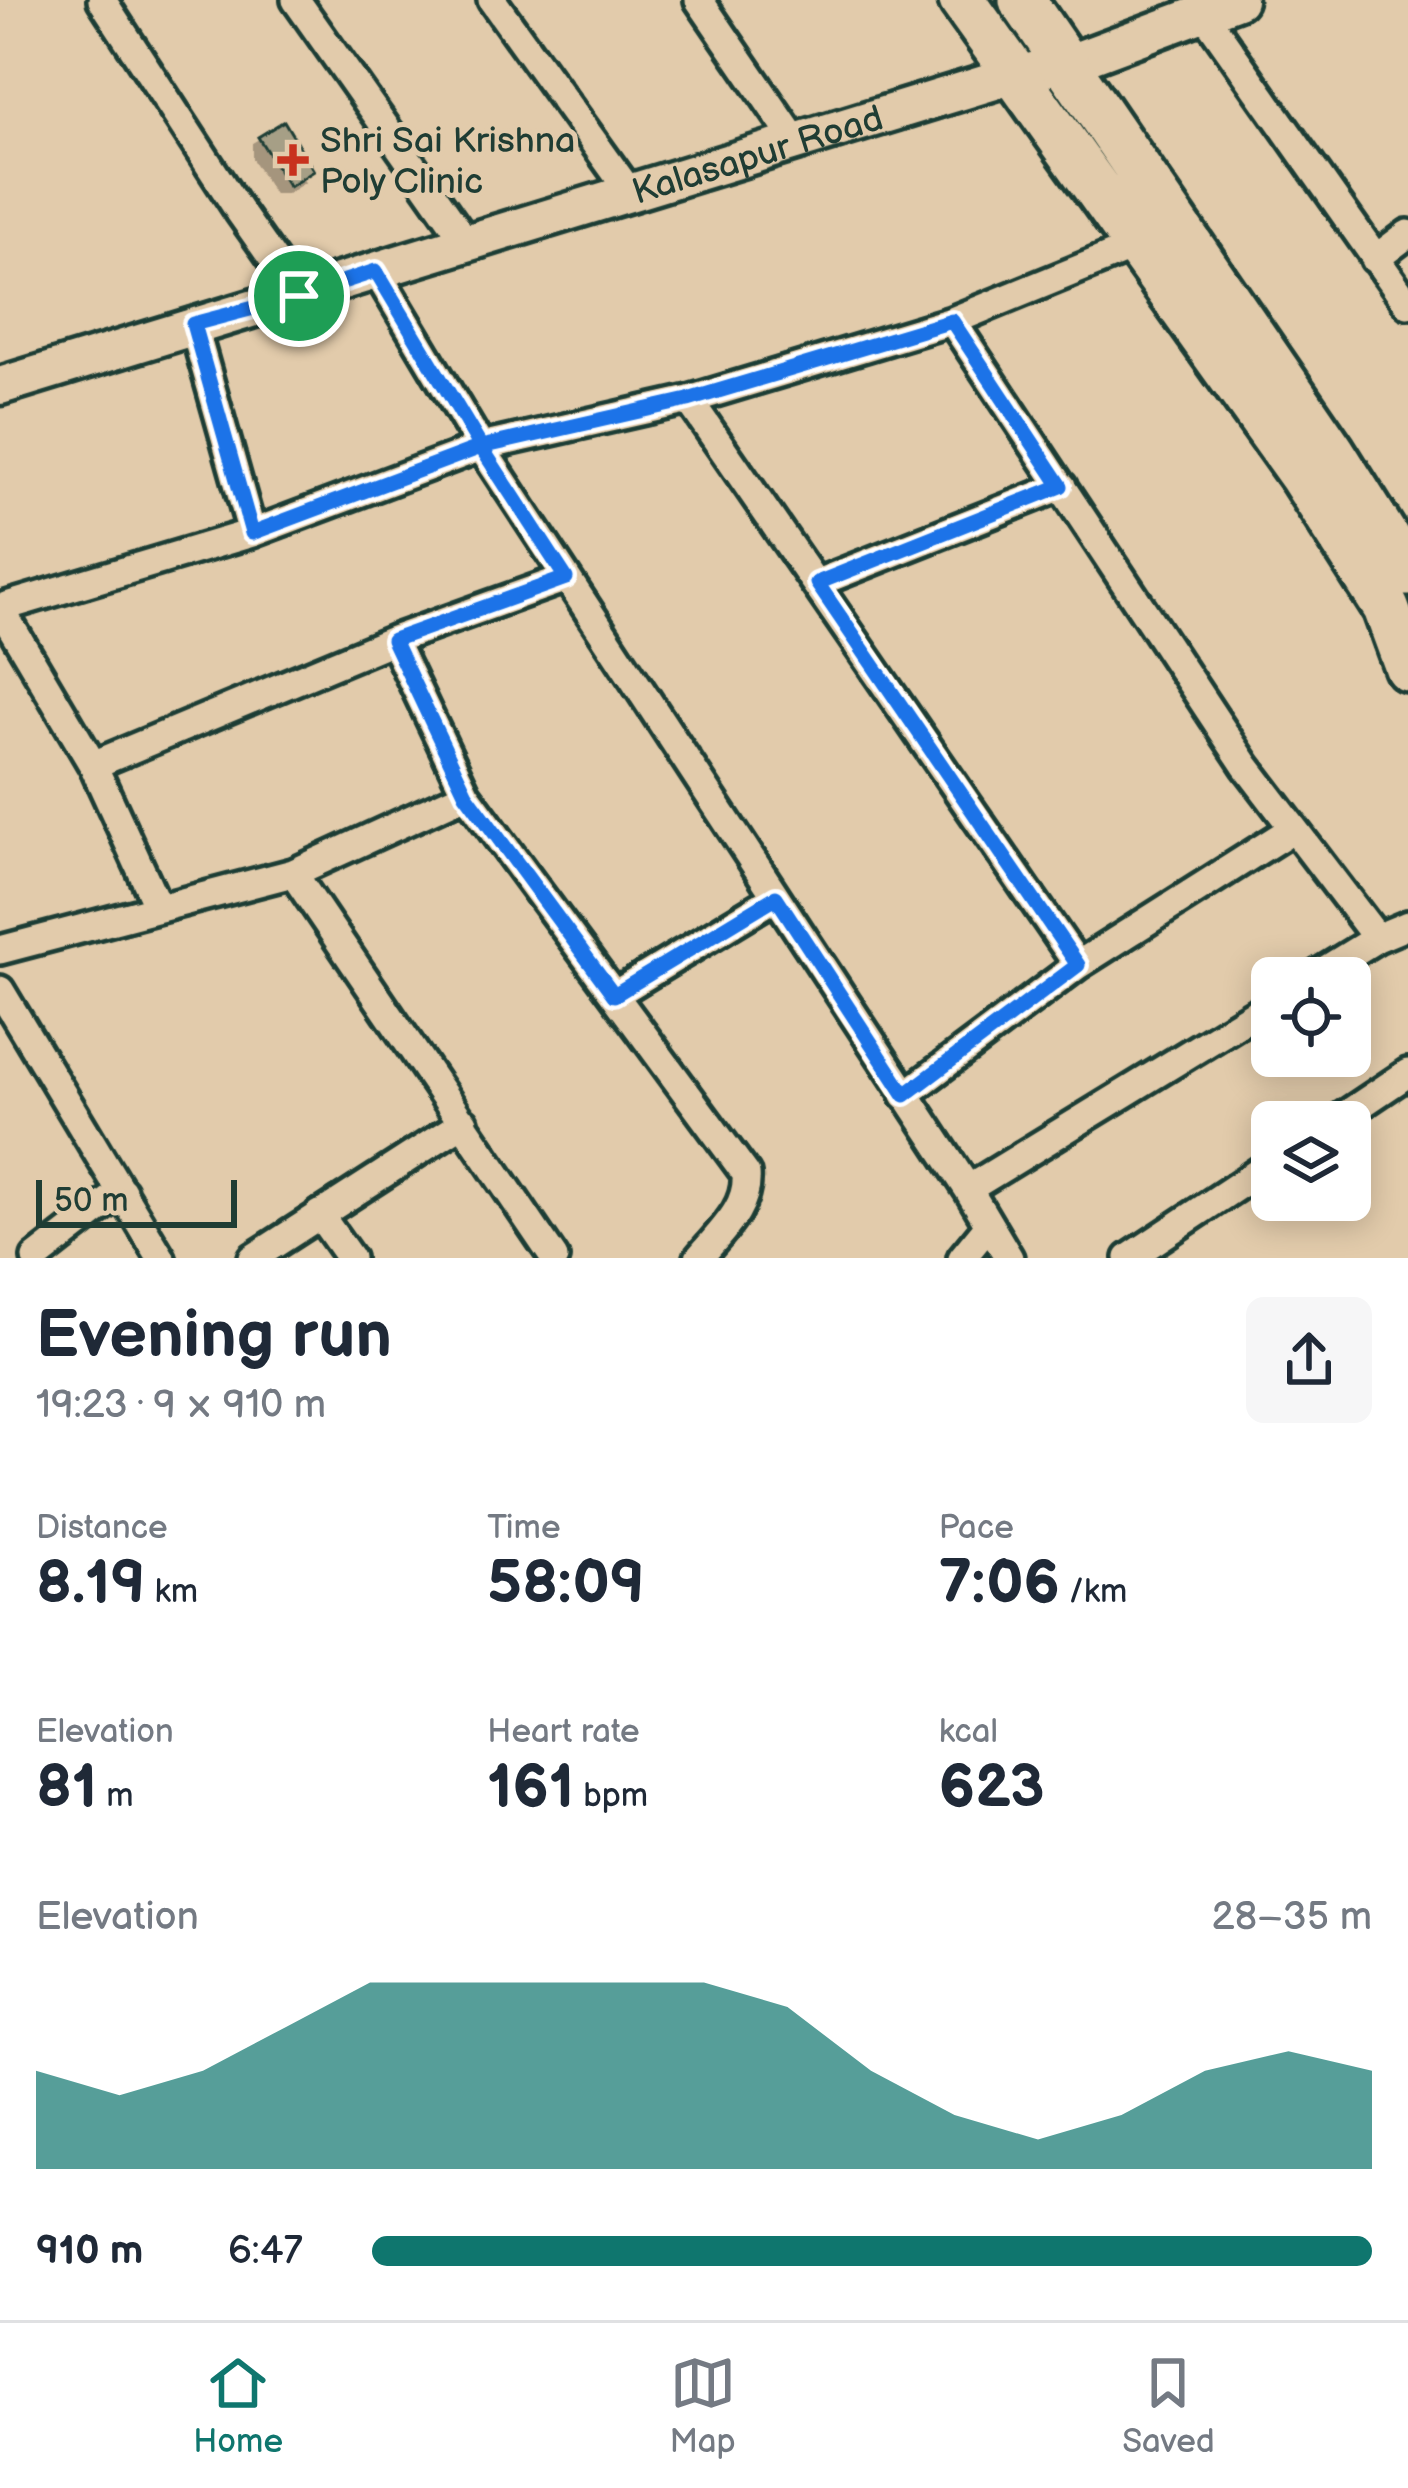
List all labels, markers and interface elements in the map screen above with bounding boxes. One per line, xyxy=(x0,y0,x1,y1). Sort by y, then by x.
street label: Kalasapur Road xyxy=(627,97,889,215)
place label: Shri Sai Krishna Poly Clinic xyxy=(320,120,575,204)
marker: Shri Sai Krishna Poly Clinic xyxy=(277,144,309,176)
pin xyxy=(248,245,350,347)
icon: arrive xyxy=(266,263,332,329)
map controls xyxy=(1251,957,1371,1221)
button: locate xyxy=(1251,957,1371,1077)
button: layers xyxy=(1251,1101,1371,1221)
scale bar xyxy=(36,1174,237,1227)
text: 50 m xyxy=(54,1181,129,1221)
text: Evening run xyxy=(36,1297,392,1376)
button: share xyxy=(1246,1297,1372,1423)
text: 19:23 · 9 × 910 m xyxy=(36,1382,326,1429)
text: Distance xyxy=(36,1508,168,1548)
text: Time xyxy=(487,1508,560,1548)
text: Pace xyxy=(939,1508,1014,1548)
text: 8.19 xyxy=(36,1548,146,1620)
text: 58:09 xyxy=(487,1548,645,1620)
text: 7:06 xyxy=(939,1548,1060,1620)
text: km xyxy=(146,1572,198,1612)
text: /km xyxy=(1060,1572,1127,1612)
text: Elevation xyxy=(36,1712,174,1752)
text: Heart rate xyxy=(487,1712,640,1752)
text: kcal xyxy=(939,1712,998,1752)
text: 81 xyxy=(36,1752,97,1824)
text: 161 xyxy=(487,1752,574,1824)
text: 623 xyxy=(939,1752,1045,1824)
text: m xyxy=(97,1776,134,1816)
text: bpm xyxy=(574,1776,648,1816)
text: Elevation xyxy=(36,1894,199,1941)
text: 28–35 m xyxy=(1211,1894,1372,1941)
text: 910 m xyxy=(36,2228,143,2275)
text: 6:47 xyxy=(228,2228,303,2275)
tab: Home xyxy=(193,2350,283,2462)
tab: Map xyxy=(669,2350,736,2462)
tab: Saved xyxy=(1122,2350,1215,2462)

